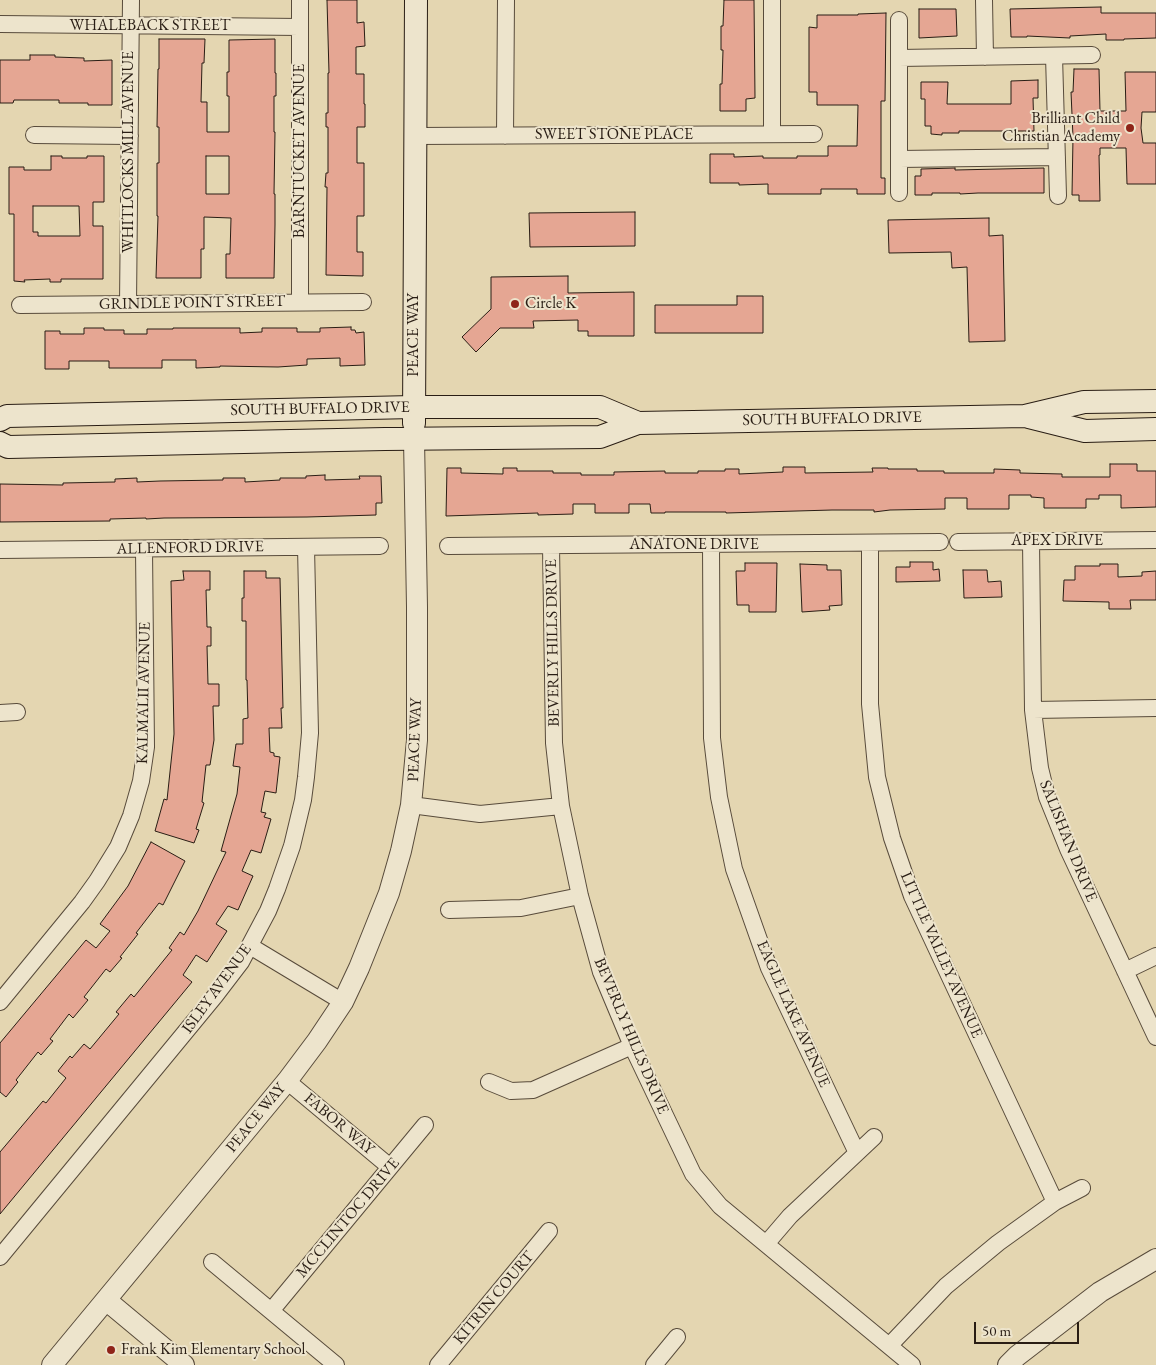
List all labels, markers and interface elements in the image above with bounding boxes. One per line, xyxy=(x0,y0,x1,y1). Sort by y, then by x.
street label: WHALEBACK STREET xyxy=(70,16,230,36)
street label: WHITLOCKS MILL AVENUE xyxy=(119,51,139,253)
street label: BARNTUCKET AVENUE xyxy=(290,64,310,238)
place label: Brilliant Child Christian Academy xyxy=(1002,109,1120,147)
marker: Brilliant Child Christian Academy xyxy=(1124,122,1136,134)
street label: SWEET STONE PLACE xyxy=(535,125,693,145)
street label: GRINDLE POINT STREET xyxy=(99,292,285,314)
street label: PEACE WAY xyxy=(404,293,424,377)
place label: Circle K xyxy=(525,294,576,314)
marker: Circle K xyxy=(509,298,521,310)
street label: SOUTH BUFFALO DRIVE xyxy=(230,398,410,420)
street label: SOUTH BUFFALO DRIVE xyxy=(742,408,922,430)
street label: APEX DRIVE xyxy=(1011,531,1103,551)
street label: ANATONE DRIVE xyxy=(629,535,759,555)
street label: ALLENFORD DRIVE xyxy=(116,537,264,559)
street label: BEVERLY HILLS DRIVE xyxy=(542,559,564,727)
street label: KALMALII AVENUE xyxy=(133,622,155,764)
street label: PEACE WAY xyxy=(404,698,426,782)
street label: SALISHAN DRIVE xyxy=(1035,777,1101,905)
street label: LITTLE VALLEY AVENUE xyxy=(896,869,986,1041)
street label: EAGLE LAKE AVENUE xyxy=(752,938,834,1090)
street label: ISLEY AVENUE xyxy=(178,941,256,1037)
street label: BEVERLY HILLS DRIVE xyxy=(589,955,673,1117)
street label: PEACE WAY xyxy=(222,1079,290,1157)
street label: FABOR WAY xyxy=(300,1089,378,1159)
street label: MCCLINTOC DRIVE xyxy=(292,1154,404,1282)
street label: KITRIN COURT xyxy=(449,1248,539,1348)
scale bar xyxy=(976,1312,1081,1344)
text: 50 m xyxy=(982,1321,1011,1340)
place label: Frank Kim Elementary School xyxy=(121,1340,305,1360)
marker: Frank Kim Elementary School xyxy=(105,1344,117,1356)

